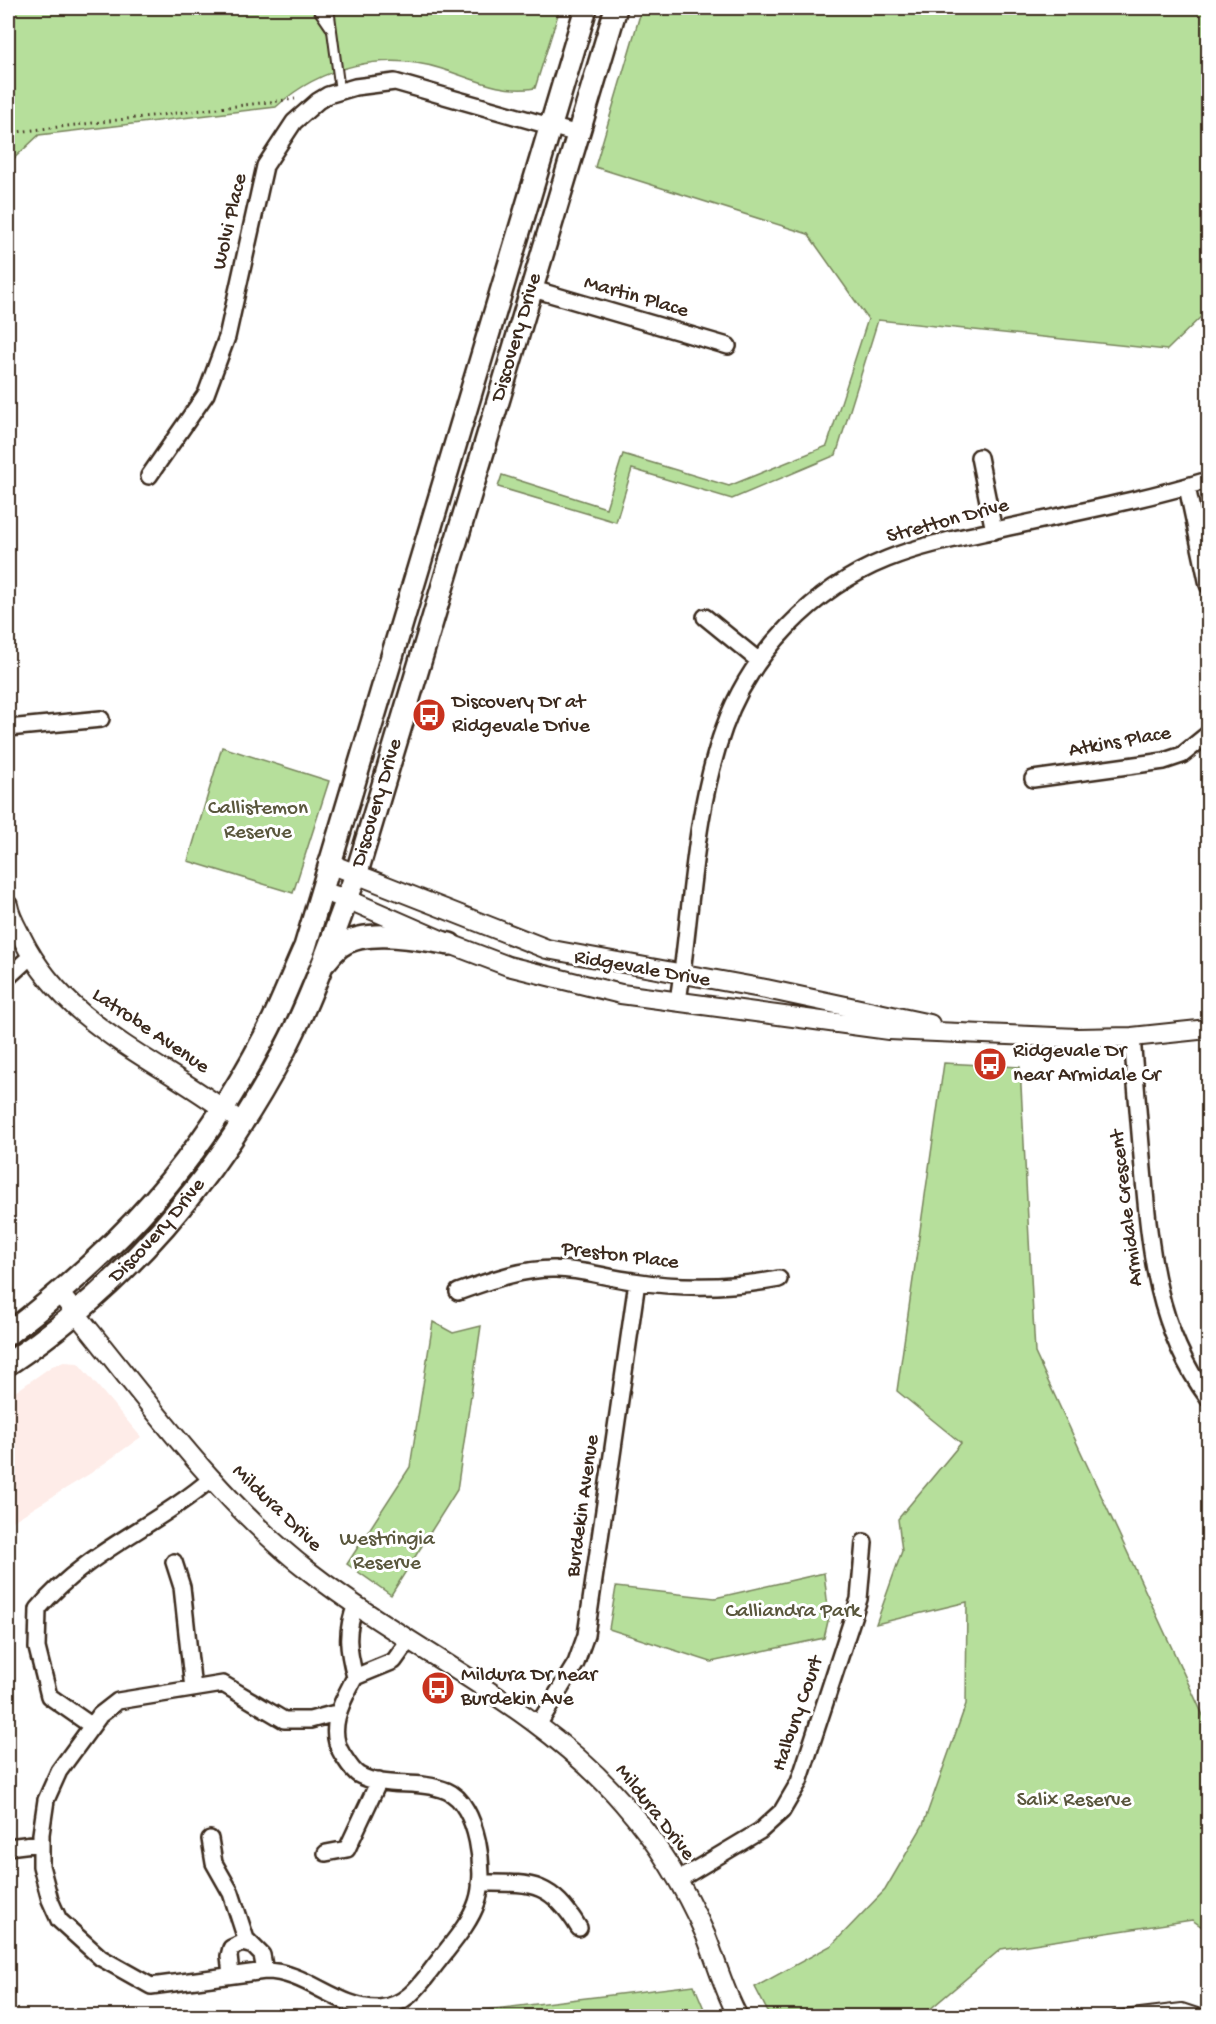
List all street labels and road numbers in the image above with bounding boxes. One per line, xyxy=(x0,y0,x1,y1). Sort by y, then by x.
street label: Wolvi Place xyxy=(208,170,254,273)
street label: Discovery Drive xyxy=(486,269,549,407)
street label: Martin Place xyxy=(581,271,692,325)
street label: Stretton Drive xyxy=(884,493,1013,550)
street label: Atkins Place xyxy=(1067,722,1174,764)
street label: Discovery Drive xyxy=(346,735,409,872)
street label: Ridgevale Drive xyxy=(572,946,713,994)
street label: Latrobe Avenue xyxy=(87,984,214,1081)
street label: Armidale Crescent xyxy=(1106,1126,1150,1288)
street label: Discovery Drive xyxy=(103,1173,212,1290)
street label: Preston Place xyxy=(559,1237,681,1277)
street label: Burdekin Avenue xyxy=(562,1432,607,1580)
street label: Mildura Drive xyxy=(226,1460,327,1559)
street label: Halbury Court xyxy=(768,1651,831,1775)
street label: Mildura Drive xyxy=(609,1760,700,1867)

